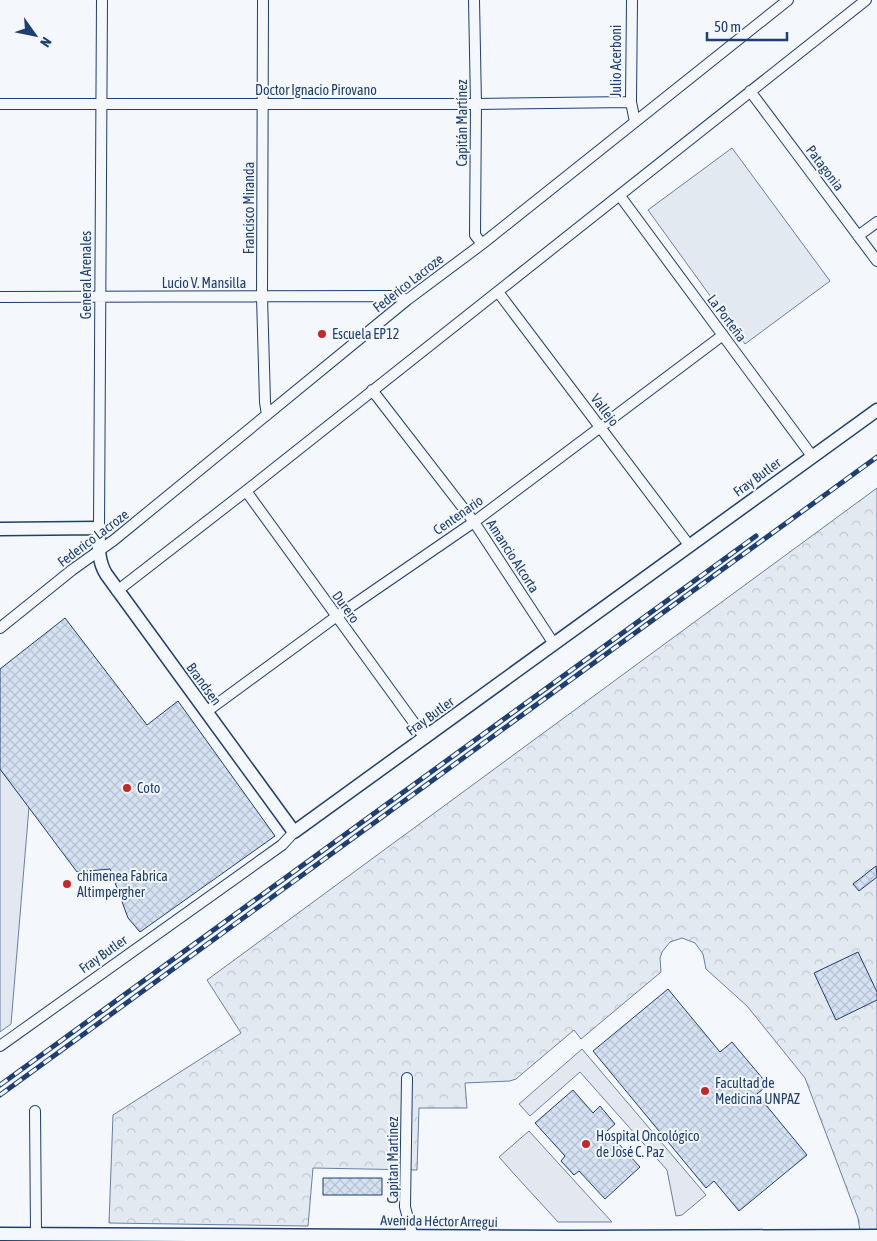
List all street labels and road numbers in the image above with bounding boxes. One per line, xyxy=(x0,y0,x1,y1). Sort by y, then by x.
street label: Julio Acerboni xyxy=(608,25,624,97)
street label: Capitán Martínez xyxy=(454,79,470,167)
street label: Doctor Ignacio Pirovano xyxy=(255,82,377,98)
street label: Patagonia xyxy=(803,142,847,194)
street label: Francisco Miranda xyxy=(241,162,257,254)
street label: General Arenales xyxy=(78,231,94,319)
street label: Federico Lacroze xyxy=(370,251,446,315)
street label: Lucio V. Mansilla xyxy=(162,275,246,291)
street label: La Porteña xyxy=(704,291,750,345)
street label: Vallejo xyxy=(588,391,622,429)
street label: Fray Butler xyxy=(730,454,785,500)
street label: Centenario xyxy=(430,492,486,538)
street label: Federico Lacroze xyxy=(54,506,132,570)
street label: Amancio Alcorta xyxy=(483,516,543,596)
street label: Durero xyxy=(329,588,363,626)
street label: Brandsen xyxy=(183,660,225,708)
street label: Fray Butler xyxy=(403,693,458,739)
street label: Fray Butler xyxy=(76,931,131,976)
street label: Capitan Martinez xyxy=(385,1116,401,1204)
street label: Avenida Héctor Arregui xyxy=(380,1212,498,1230)

